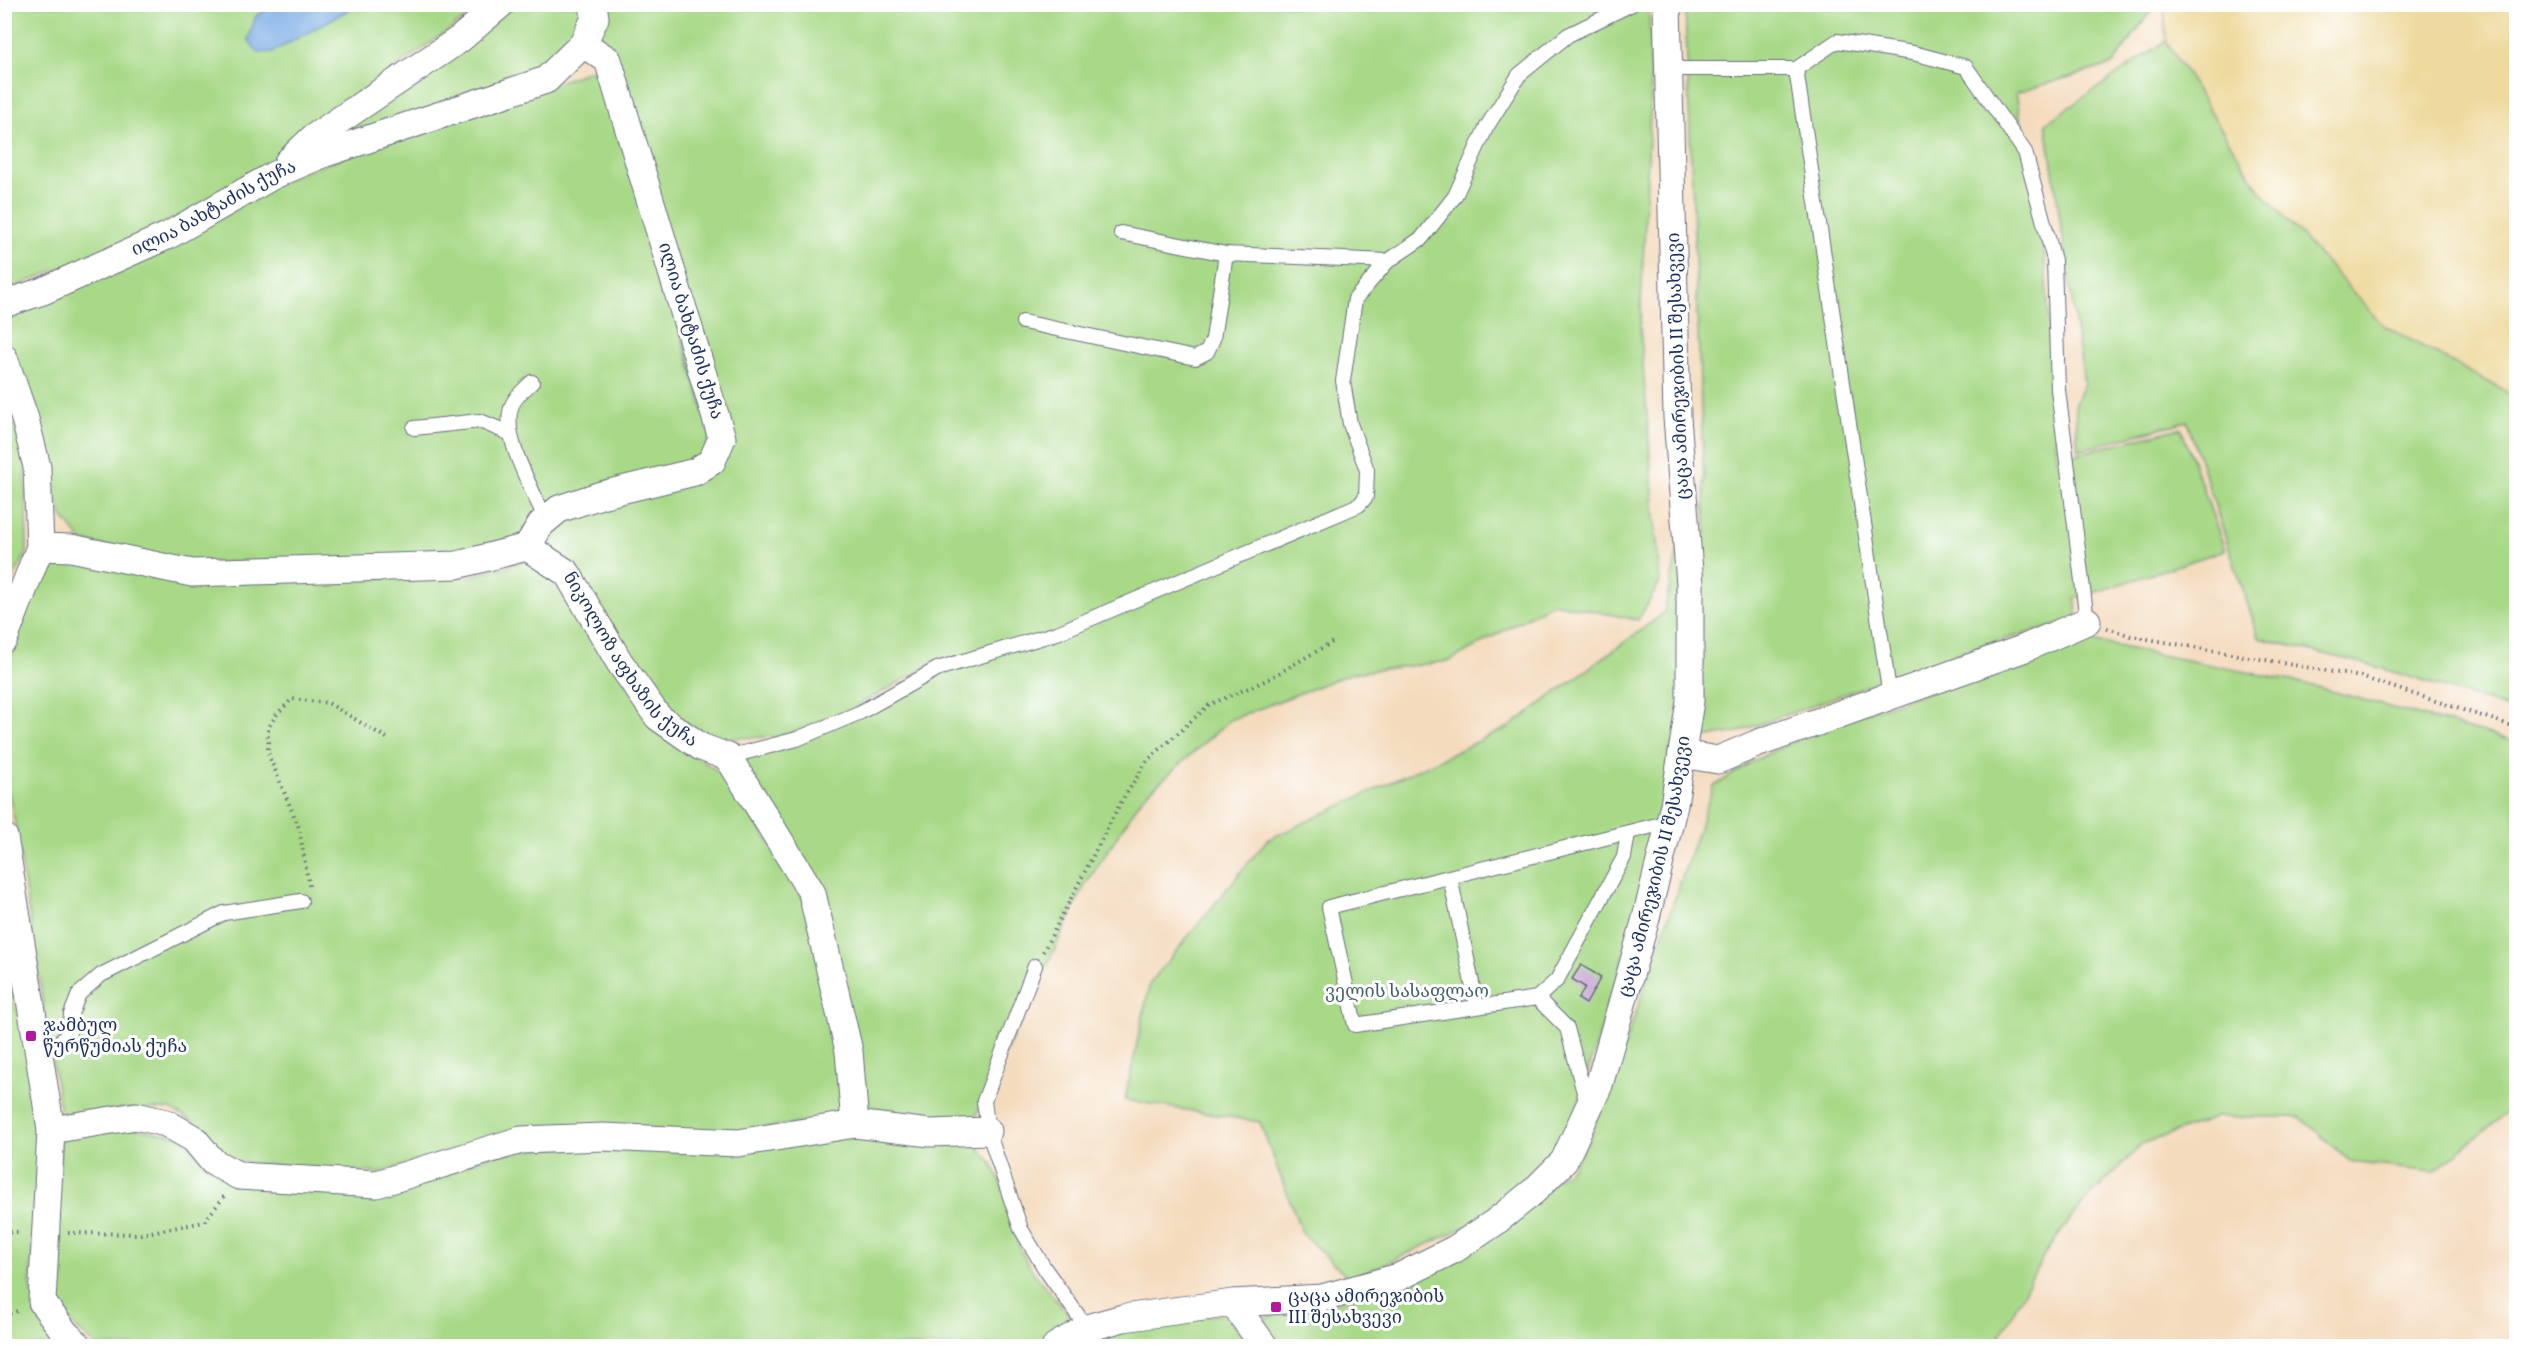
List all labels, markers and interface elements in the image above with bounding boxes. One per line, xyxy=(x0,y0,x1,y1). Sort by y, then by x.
street label: ილია ბახტაძის ქუჩა xyxy=(127,154,300,263)
street label: ცაცა ამირეჯიბის II შესახვევი xyxy=(1662,232,1696,500)
street label: ილია ბახტაძის ქუჩა xyxy=(651,240,729,422)
street label: ნიკოლოზ აფხაზის ქუჩა xyxy=(557,567,703,753)
street label: ცაცა ამირეჯიბის II შესახვევი xyxy=(1612,734,1697,1000)
park label: ველის სასაფლაო xyxy=(1325,980,1489,1005)
place label: ჯამბულ წურწუმიას ქუჩა xyxy=(43,1014,187,1060)
marker: ჯამბულ წურწუმიას ქუჩა xyxy=(24,1029,38,1043)
place label: ცაცა ამირეჯიბის III შესახვევი xyxy=(1288,1285,1444,1331)
marker: ცაცა ამირეჯიბის III შესახვევი xyxy=(1269,1300,1283,1314)

